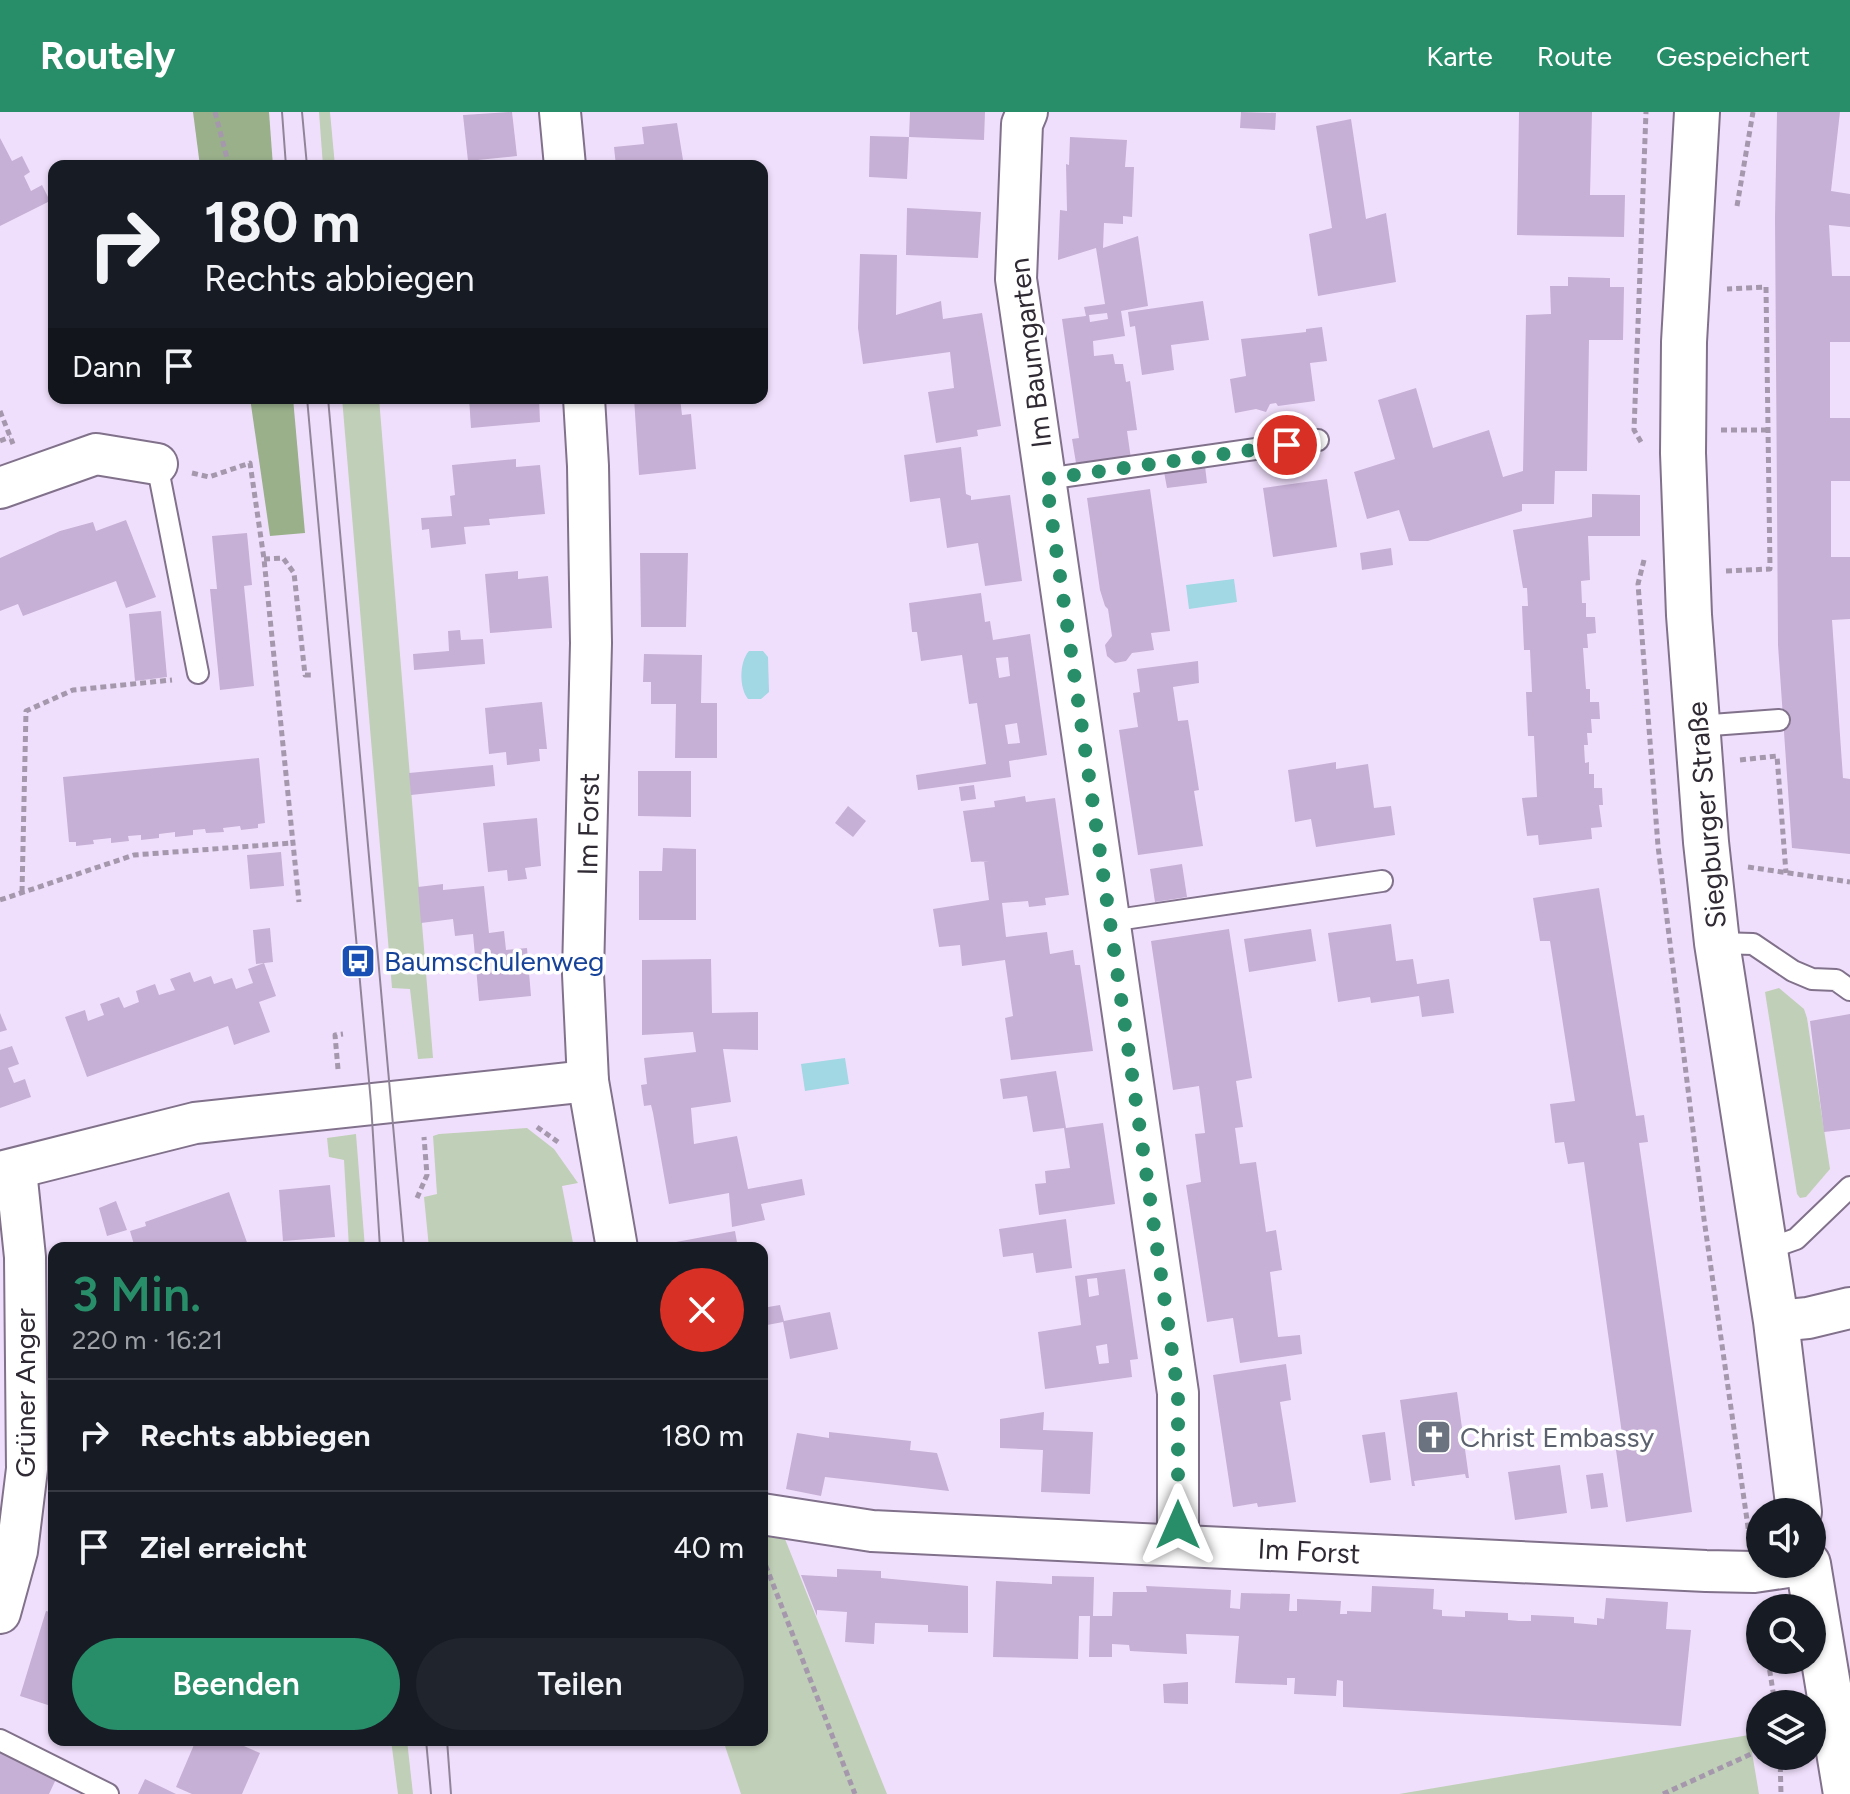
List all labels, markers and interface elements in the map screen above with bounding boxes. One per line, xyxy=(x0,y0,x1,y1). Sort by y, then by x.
text: Routely xyxy=(40,33,175,79)
text: Karte xyxy=(1426,39,1493,73)
text: Route xyxy=(1537,39,1612,73)
text: Gespeichert xyxy=(1656,39,1810,73)
text: 180 m xyxy=(204,189,360,256)
icon: right xyxy=(72,192,176,296)
street label: Im Baumgarten xyxy=(1002,256,1058,450)
text: Rechts abbiegen xyxy=(204,257,474,300)
icon: arrive xyxy=(157,344,201,388)
text: Dann xyxy=(72,348,141,385)
pin xyxy=(1253,411,1321,479)
icon: arrive xyxy=(1265,423,1309,467)
street label: Siegburger Straße xyxy=(1679,700,1733,930)
street label: Im Forst xyxy=(570,772,606,876)
bus stop icon: Baumschulenweg xyxy=(339,942,377,980)
place label: Baumschulenweg xyxy=(384,944,605,978)
text: 3 Min. xyxy=(72,1265,201,1323)
button: close xyxy=(660,1268,744,1352)
street label: Grüner Anger xyxy=(8,1308,42,1478)
text: 220 m · 16:21 xyxy=(72,1324,223,1356)
icon: right xyxy=(72,1413,116,1457)
text: Rechts abbiegen xyxy=(140,1417,371,1454)
text: 180 m xyxy=(661,1417,744,1454)
church icon: Christ Embassy xyxy=(1415,1418,1453,1456)
place label: Christ Embassy xyxy=(1460,1420,1654,1454)
position arrow xyxy=(1136,1483,1220,1567)
map controls xyxy=(1746,1498,1826,1770)
button: sound xyxy=(1746,1498,1826,1578)
icon: arrive xyxy=(72,1525,116,1569)
text: Ziel erreicht xyxy=(140,1529,307,1566)
text: 40 m xyxy=(673,1529,744,1566)
street label: Im Forst xyxy=(1257,1531,1361,1571)
button: search xyxy=(1746,1594,1826,1674)
button: Beenden xyxy=(72,1638,400,1730)
button: Teilen xyxy=(416,1638,744,1730)
button: layers xyxy=(1746,1690,1826,1770)

